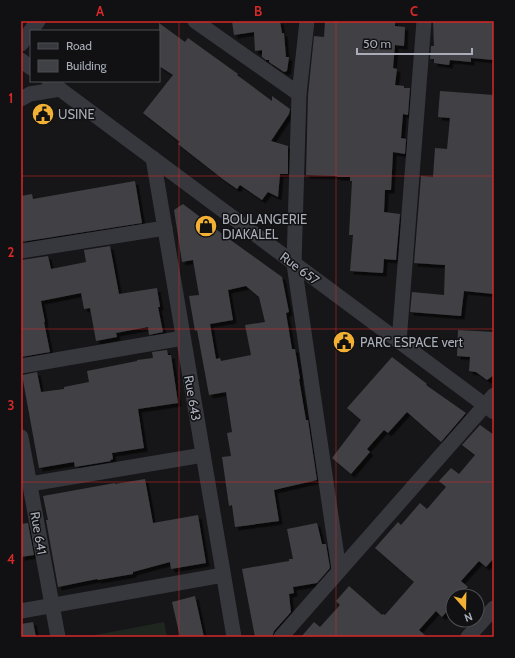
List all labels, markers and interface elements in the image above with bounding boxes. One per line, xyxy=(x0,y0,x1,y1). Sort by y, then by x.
text: A xyxy=(96,3,105,19)
text: B xyxy=(254,3,262,19)
text: C xyxy=(410,3,418,19)
legend xyxy=(30,30,160,82)
scale bar xyxy=(357,30,472,56)
text: 50 m xyxy=(363,36,391,51)
text: Road xyxy=(66,38,92,53)
text: Building xyxy=(66,58,108,73)
text: 1 xyxy=(9,90,13,106)
public building icon: USINE xyxy=(30,101,56,127)
place label: USINE xyxy=(58,106,95,122)
place label: BOULANGERIE DIAKALEL xyxy=(222,211,307,242)
shop icon: BOULANGERIE DIAKALEL xyxy=(193,213,219,239)
text: 2 xyxy=(8,244,15,260)
street label: Rue 657 xyxy=(277,248,323,288)
public building icon: PARC ESPACE vert xyxy=(331,329,357,355)
place label: PARC ESPACE vert xyxy=(360,334,463,350)
street label: Rue 643 xyxy=(181,374,205,422)
text: 3 xyxy=(7,397,15,413)
street label: Rue 641 xyxy=(27,510,51,556)
text: 4 xyxy=(7,551,15,567)
north arrow xyxy=(445,588,485,628)
text: N xyxy=(462,609,474,625)

